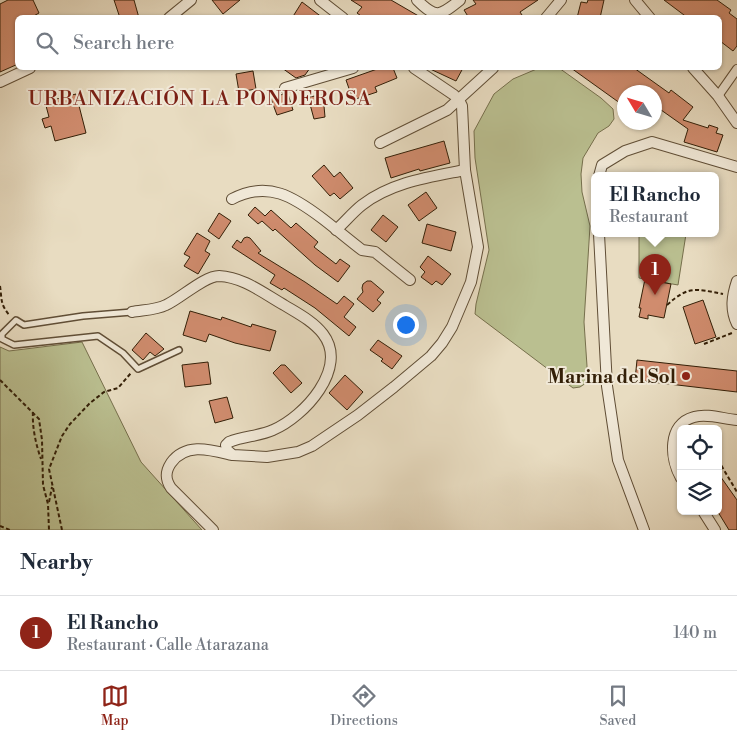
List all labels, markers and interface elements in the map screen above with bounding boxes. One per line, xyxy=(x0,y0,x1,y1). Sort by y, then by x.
search box xyxy=(15,15,722,70)
icon: search xyxy=(33,29,61,57)
text: Search here xyxy=(73,31,174,55)
north arrow xyxy=(617,85,662,130)
district label: URBANIZACIÓN LA PONDEROSA xyxy=(28,86,372,112)
popup xyxy=(591,172,719,237)
text: El Rancho xyxy=(609,183,701,207)
text: Restaurant xyxy=(609,207,689,227)
pin: 1 xyxy=(639,254,671,295)
your location xyxy=(393,312,419,338)
place label: Marina del Sol xyxy=(547,365,676,389)
marker: Marina del Sol xyxy=(680,370,692,382)
map controls xyxy=(677,425,722,515)
button: locate xyxy=(677,425,722,470)
button: layers xyxy=(677,470,722,515)
text: Nearby xyxy=(20,550,93,576)
text: El Rancho xyxy=(67,611,159,635)
text: 1 xyxy=(32,623,40,643)
text: 140 m xyxy=(673,623,717,643)
text: Restaurant · Calle Atarazana xyxy=(67,635,269,655)
tab: Map xyxy=(101,682,129,730)
tab: Directions xyxy=(330,682,398,730)
tab: Saved xyxy=(599,682,636,730)

